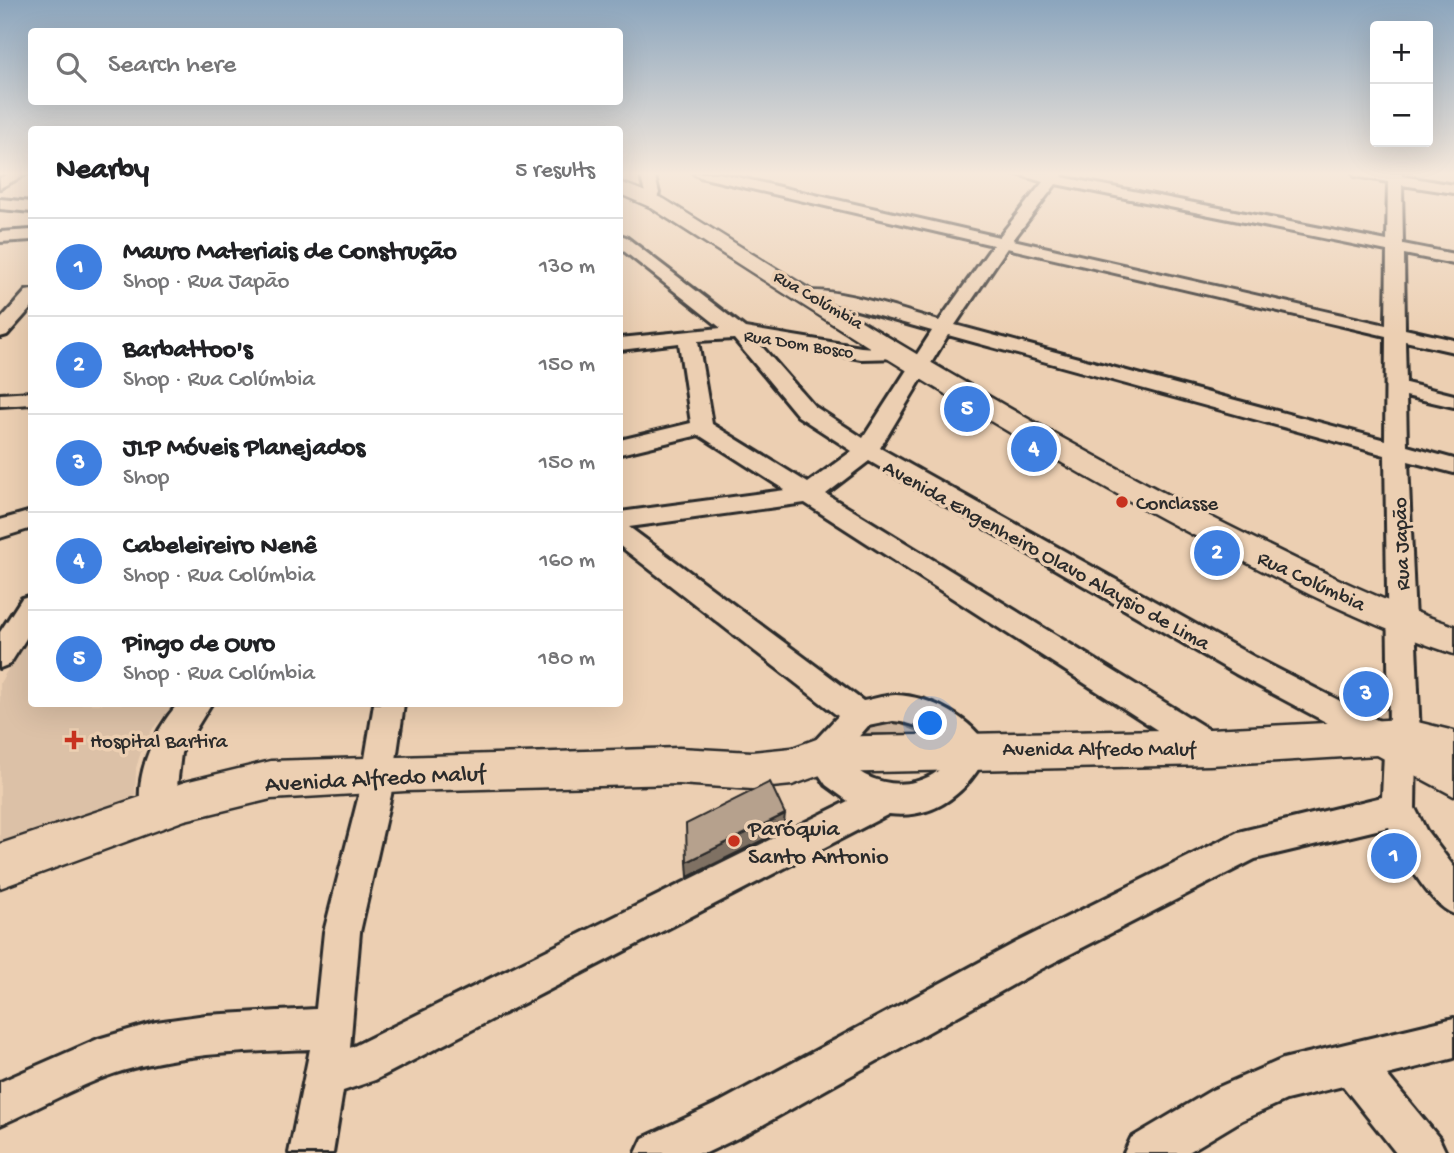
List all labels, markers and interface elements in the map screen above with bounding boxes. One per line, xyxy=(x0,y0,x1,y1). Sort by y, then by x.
map controls xyxy=(1370,21,1433,147)
button: + xyxy=(1370,21,1433,84)
search box xyxy=(28,28,623,105)
icon: search xyxy=(52,48,90,86)
text: Search here xyxy=(108,51,236,82)
button: − xyxy=(1370,84,1433,147)
text: Nearby xyxy=(56,154,149,189)
text: 5 results xyxy=(515,158,595,185)
text: Mauro Materiais de Construção xyxy=(123,238,457,269)
text: 1 xyxy=(74,254,84,281)
text: 130 m xyxy=(539,254,595,281)
street label: Rua Colúmbia xyxy=(769,267,867,336)
text: Shop · Rua Japão xyxy=(123,269,289,296)
street label: Rua Dom Bosco xyxy=(742,326,855,365)
text: Barbattoo's xyxy=(123,336,252,367)
text: 2 xyxy=(73,352,85,379)
text: 150 m xyxy=(539,352,595,379)
text: Shop · Rua Colúmbia xyxy=(123,367,315,394)
pin: 5 xyxy=(944,383,990,435)
pin: 4 xyxy=(1011,423,1057,475)
text: JLP Móveis Planejados xyxy=(123,434,365,465)
text: 3 xyxy=(73,450,85,477)
text: 150 m xyxy=(539,450,595,477)
street label: Avenida Engenheiro Olavo Alaysio de Lima xyxy=(877,456,1214,658)
text: Shop xyxy=(123,465,169,492)
place label: Conclasse xyxy=(1136,493,1219,518)
marker: Conclasse xyxy=(1114,494,1130,510)
street label: Rua Japão xyxy=(1389,497,1418,591)
pin: 2 xyxy=(1194,527,1240,579)
text: Cabeleireiro Nenê xyxy=(123,532,317,563)
street label: Rua Colúmbia xyxy=(1252,547,1370,620)
text: 4 xyxy=(74,548,84,575)
text: 160 m xyxy=(539,548,595,575)
text: Shop · Rua Colúmbia xyxy=(123,563,315,590)
text: Pingo de Ouro xyxy=(123,630,275,661)
text: 5 xyxy=(73,646,85,673)
text: 180 m xyxy=(538,646,595,673)
text: Shop · Rua Colúmbia xyxy=(123,661,315,688)
pin: 3 xyxy=(1343,668,1389,720)
your location xyxy=(913,706,947,740)
marker: Hospital Bartira xyxy=(64,730,84,750)
place label: Hospital Bartira xyxy=(90,731,229,756)
street label: Avenida Alfredo Maluf xyxy=(1003,739,1197,764)
street label: Avenida Alfredo Maluf xyxy=(264,760,488,801)
place label: Paróquia Santo Antonio xyxy=(747,816,889,873)
pin: 1 xyxy=(1371,830,1417,882)
marker: Paróquia Santo Antonio xyxy=(726,833,742,849)

